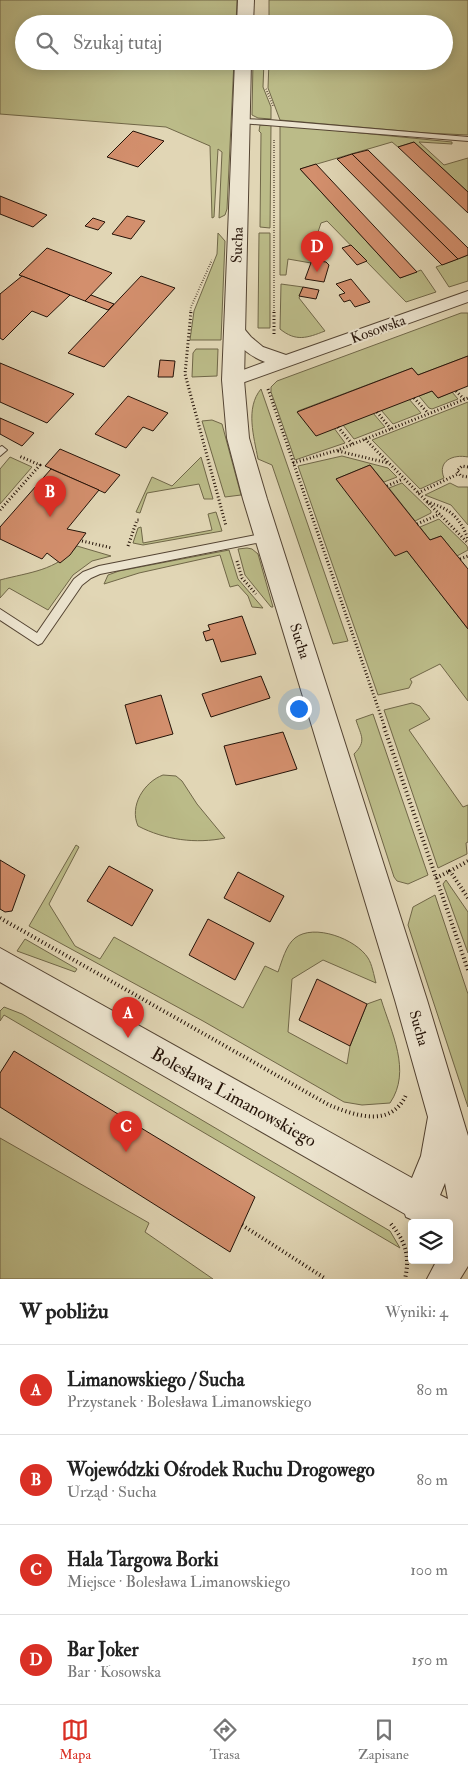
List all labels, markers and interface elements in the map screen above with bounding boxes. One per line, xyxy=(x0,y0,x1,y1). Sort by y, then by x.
search box xyxy=(15,15,453,70)
icon: search xyxy=(33,29,61,57)
text: Szukaj tutaj xyxy=(73,31,162,55)
street label: Sucha xyxy=(227,226,248,263)
pin: D xyxy=(301,231,333,272)
street label: Kosowska xyxy=(348,310,409,348)
pin: B xyxy=(34,476,66,517)
street label: Sucha xyxy=(285,621,314,662)
your location xyxy=(286,696,312,722)
pin: A xyxy=(112,997,144,1038)
street label: Sucha xyxy=(404,1008,433,1049)
street label: Bolesława Limanowskiego xyxy=(147,1042,321,1153)
pin: C xyxy=(110,1111,142,1152)
map controls xyxy=(408,1219,453,1264)
button: layers xyxy=(408,1219,453,1264)
text: W pobliżu xyxy=(20,1298,109,1325)
text: Wyniki: 4 xyxy=(385,1302,448,1322)
text: Limanowskiego / Sucha xyxy=(67,1368,245,1392)
text: A xyxy=(31,1380,41,1400)
text: 80 m xyxy=(417,1380,448,1400)
text: Przystanek · Bolesława Limanowskiego xyxy=(67,1392,311,1412)
text: Wojewódzki Ośrodek Ruchu Drogowego xyxy=(67,1458,375,1482)
text: B xyxy=(31,1470,41,1490)
text: 80 m xyxy=(417,1470,448,1490)
text: Urząd · Sucha xyxy=(67,1482,157,1502)
text: Hala Targowa Borki xyxy=(67,1548,219,1572)
text: C xyxy=(30,1560,42,1580)
text: 100 m xyxy=(410,1560,448,1580)
text: Miejsce · Bolesława Limanowskiego xyxy=(67,1572,290,1592)
text: Bar Joker xyxy=(67,1638,139,1662)
text: D xyxy=(29,1650,43,1670)
text: 150 m xyxy=(411,1650,448,1670)
text: Bar · Kosowska xyxy=(67,1662,161,1682)
tab: Mapa xyxy=(59,1716,91,1763)
tab: Trasa xyxy=(209,1716,240,1763)
tab: Zapisane xyxy=(358,1716,409,1763)

